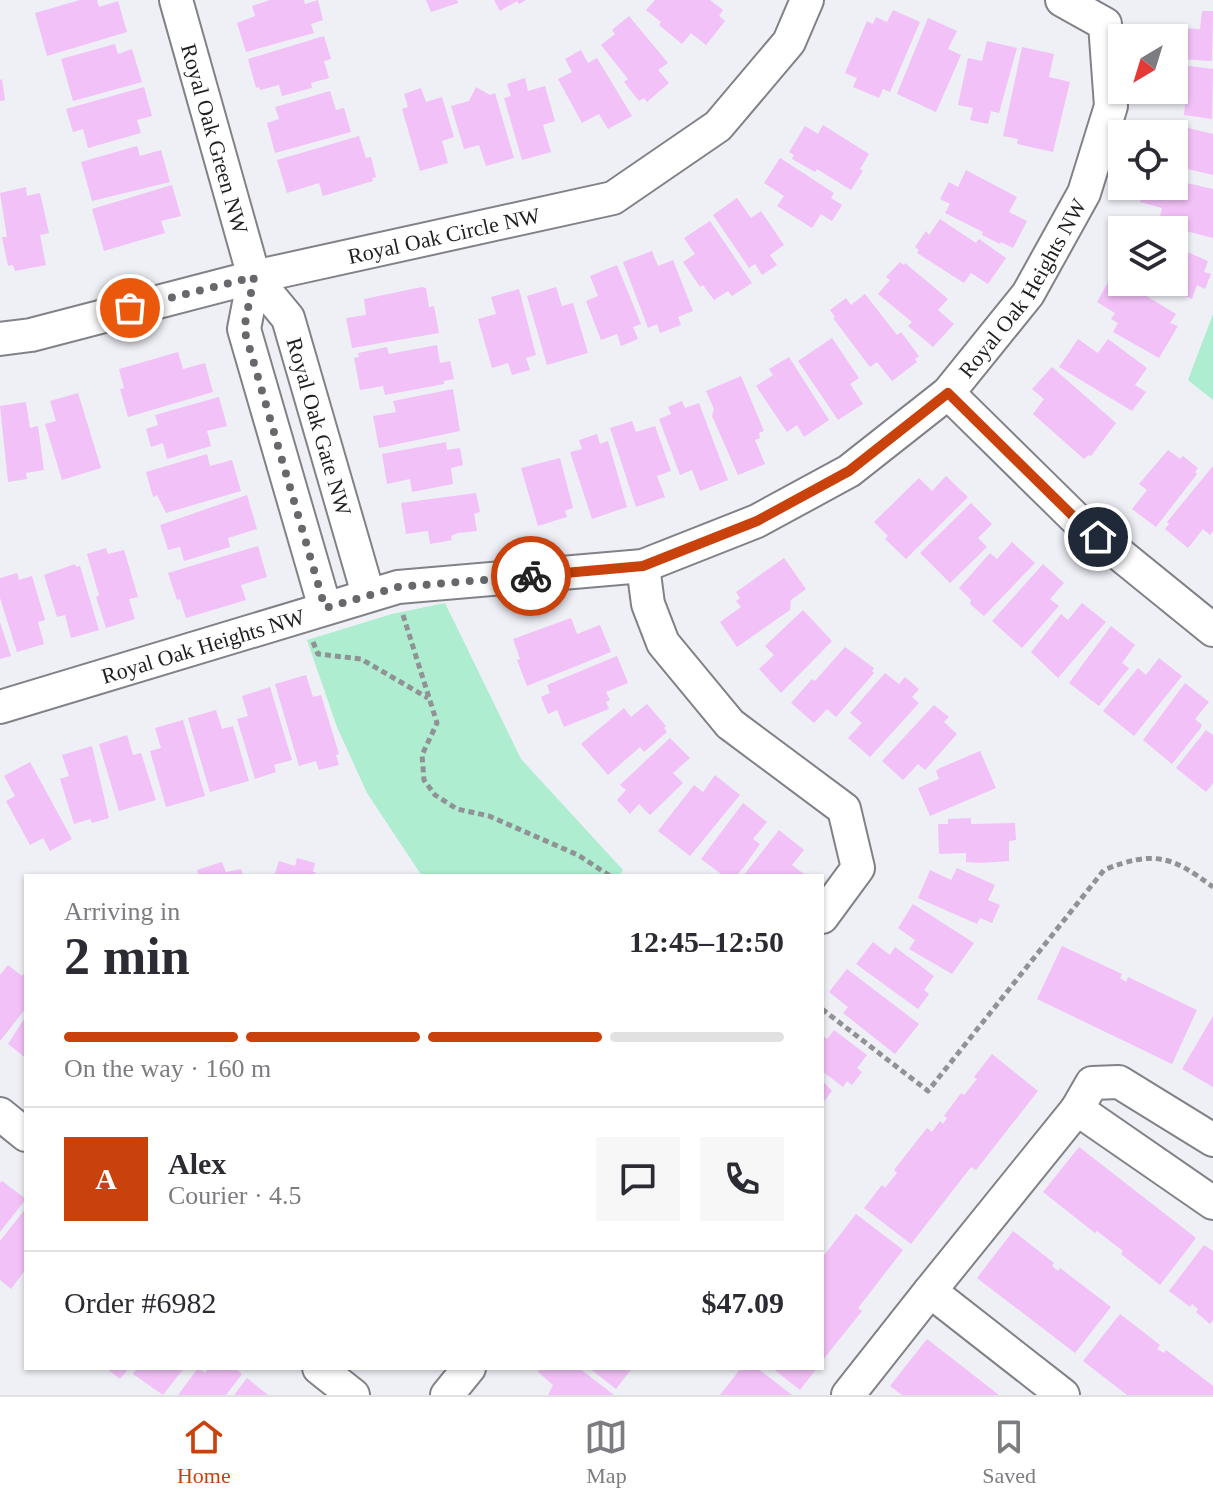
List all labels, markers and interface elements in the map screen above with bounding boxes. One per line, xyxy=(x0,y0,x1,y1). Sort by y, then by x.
north arrow xyxy=(1108,24,1188,104)
map controls xyxy=(1108,24,1188,296)
street label: Royal Oak Green NW xyxy=(176,41,253,237)
button: locate xyxy=(1108,120,1188,200)
street label: Royal Oak Heights NW xyxy=(954,194,1091,383)
street label: Royal Oak Circle NW xyxy=(345,202,543,269)
button: layers xyxy=(1108,216,1188,296)
pin xyxy=(96,274,164,342)
icon: bag xyxy=(108,286,152,330)
street label: Royal Oak Gate NW xyxy=(281,335,357,519)
pin xyxy=(1064,503,1132,571)
icon: home xyxy=(1076,515,1120,559)
courier xyxy=(491,536,571,616)
icon: bike xyxy=(509,554,553,598)
street label: Royal Oak Heights NW xyxy=(99,604,308,689)
text: Arriving in xyxy=(64,897,180,926)
text: 12:45–12:50 xyxy=(629,925,784,958)
text: 2 min xyxy=(64,928,190,985)
text: On the way · 160 m xyxy=(64,1054,271,1083)
button: chat xyxy=(596,1137,680,1221)
button: phone xyxy=(700,1137,784,1221)
text: Alex xyxy=(168,1147,226,1180)
text: A xyxy=(95,1162,117,1195)
text: Courier · 4.5 xyxy=(168,1181,302,1210)
text: Order #6982 xyxy=(64,1286,216,1319)
text: $47.09 xyxy=(702,1286,784,1319)
tab: Home xyxy=(177,1415,231,1489)
tab: Map xyxy=(584,1415,628,1489)
tab: Saved xyxy=(982,1415,1036,1489)

